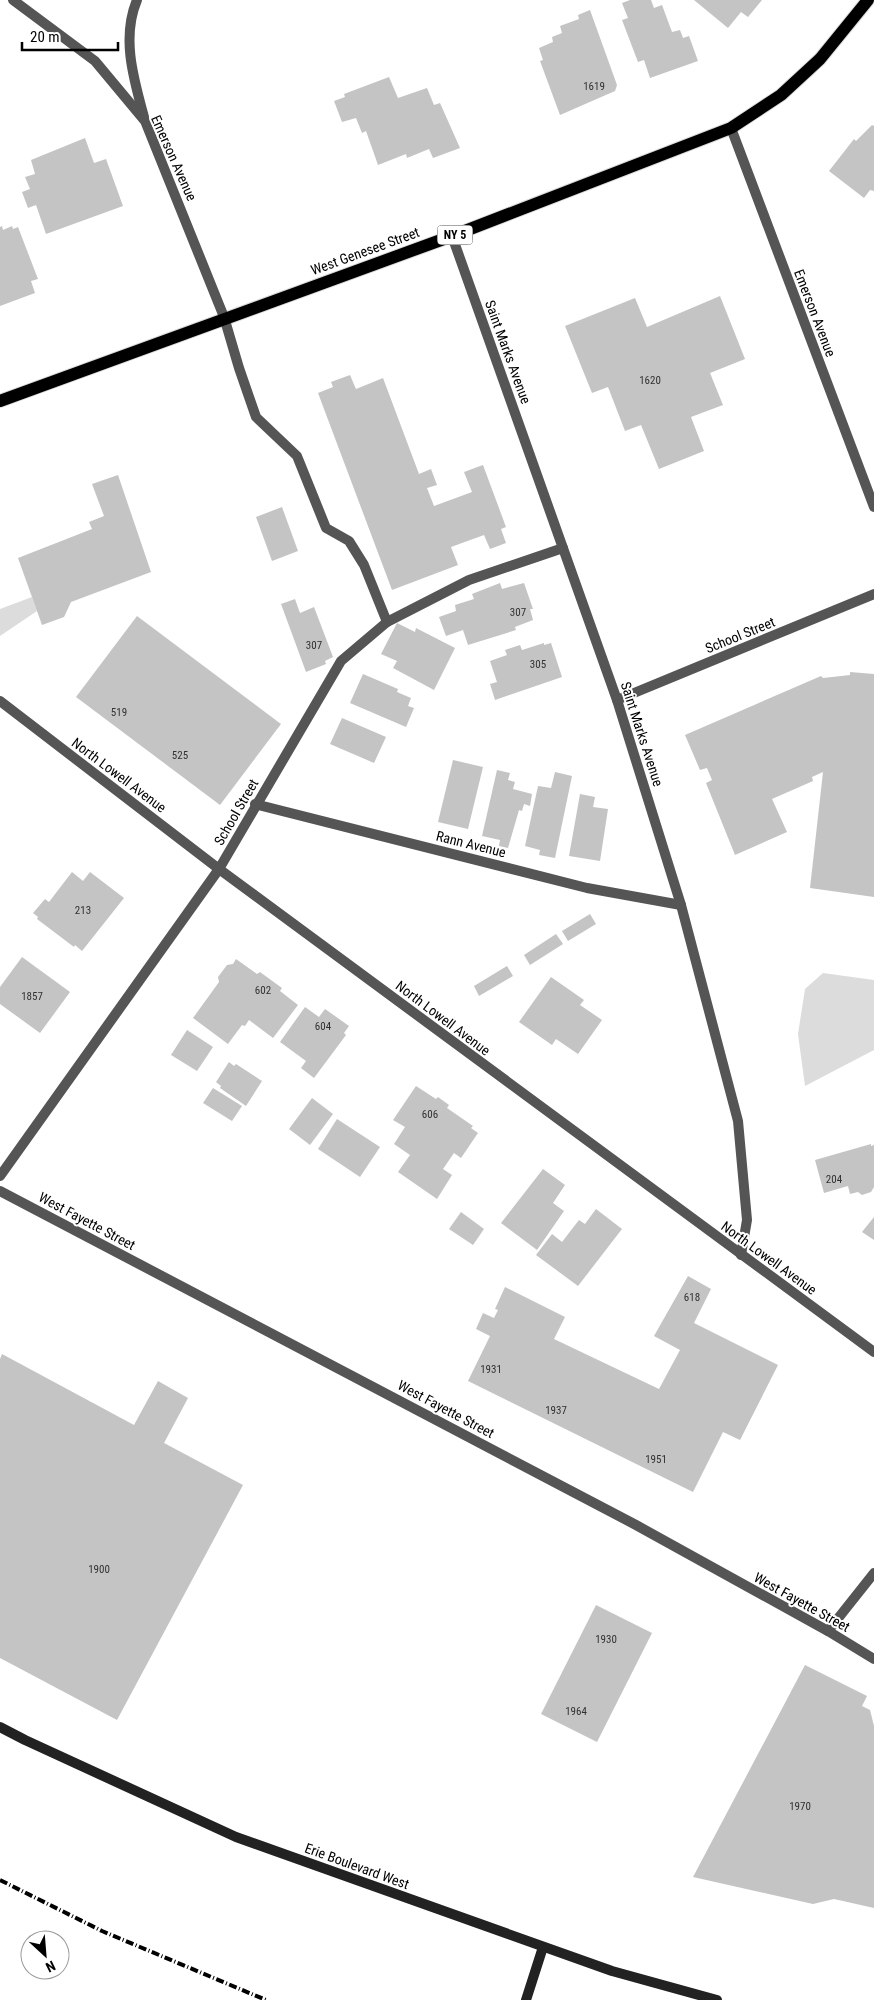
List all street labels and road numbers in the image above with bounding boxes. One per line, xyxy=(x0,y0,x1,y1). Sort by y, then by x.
street label: Emerson Avenue xyxy=(148,113,200,204)
street label: West Genesee Street xyxy=(308,224,422,278)
road number: NY 5 xyxy=(438,226,472,244)
street label: Emerson Avenue xyxy=(791,267,839,359)
street label: Saint Marks Avenue xyxy=(482,298,534,406)
street label: School Street xyxy=(703,614,777,656)
street label: Saint Marks Avenue xyxy=(618,680,667,789)
street label: North Lowell Avenue xyxy=(69,734,170,816)
street label: School Street xyxy=(211,776,261,848)
street label: Rann Avenue xyxy=(435,828,508,860)
street label: North Lowell Avenue xyxy=(393,977,494,1059)
street label: West Fayette Street xyxy=(36,1189,138,1253)
street label: North Lowell Avenue xyxy=(718,1218,820,1298)
street label: West Fayette Street xyxy=(395,1377,497,1441)
street label: West Fayette Street xyxy=(751,1569,853,1635)
street label: Erie Boulevard West xyxy=(303,1840,411,1892)

